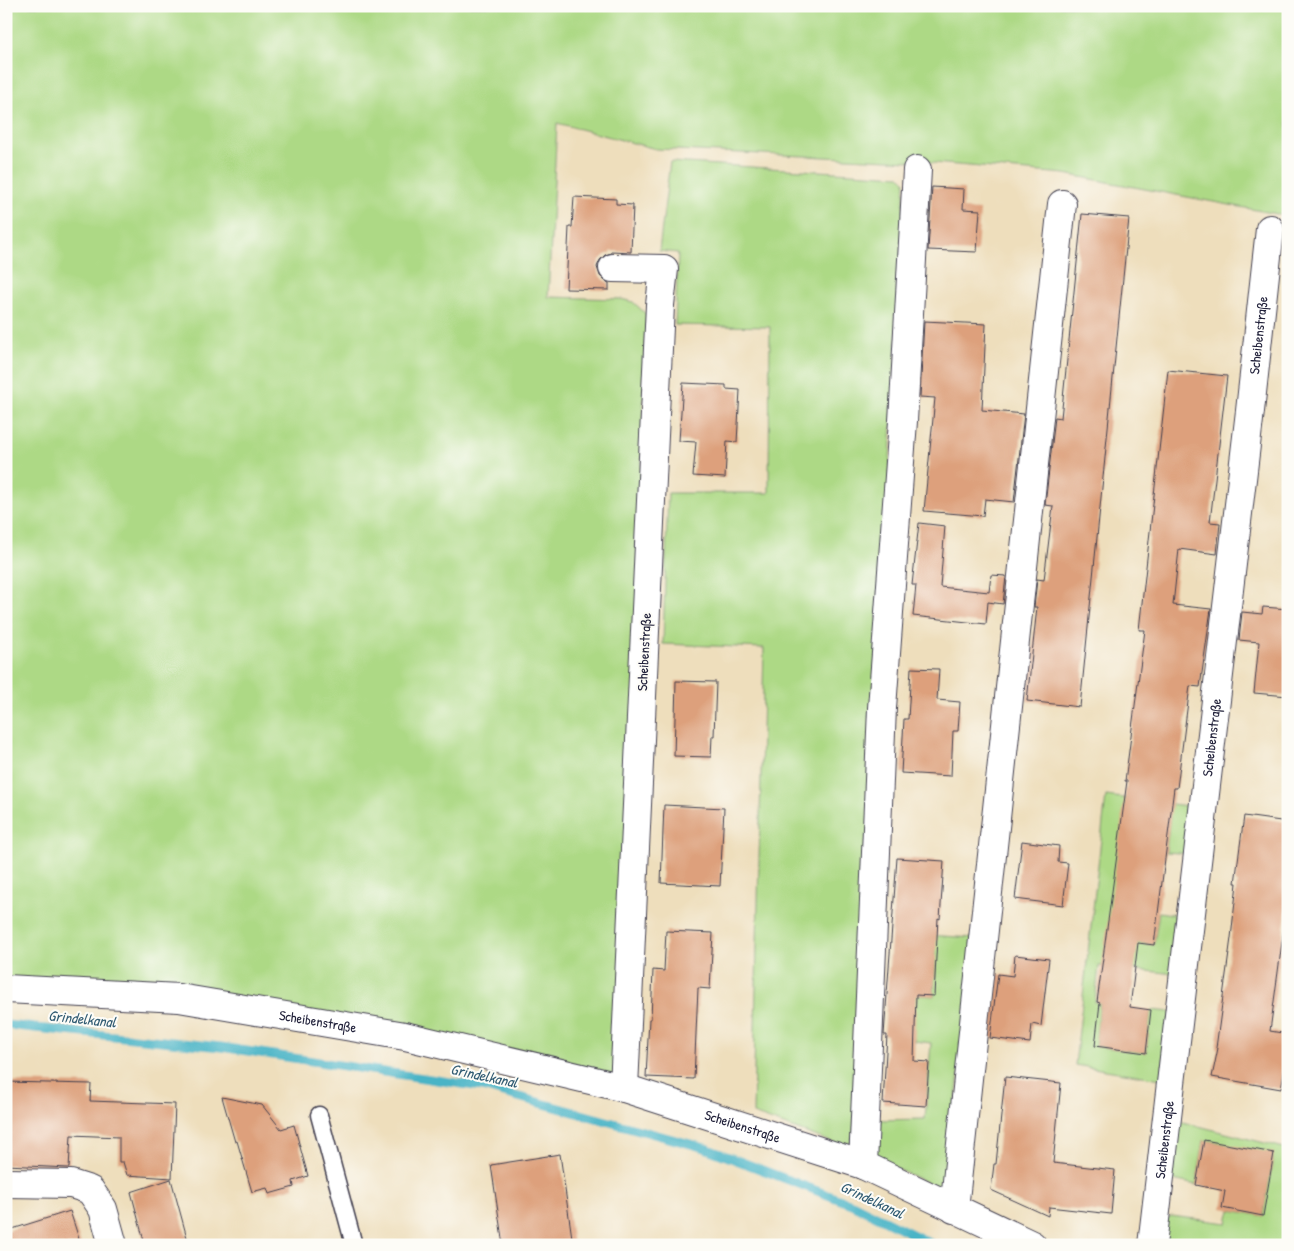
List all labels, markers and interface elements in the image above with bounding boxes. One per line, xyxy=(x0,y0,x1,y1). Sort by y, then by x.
street label: Scheibenstraße xyxy=(1244,295,1272,375)
street label: Scheibenstraße xyxy=(632,612,656,692)
street label: Scheibenstraße xyxy=(1197,697,1225,777)
water label: Grindelkanal xyxy=(47,1005,118,1033)
street label: Scheibenstraße xyxy=(278,1005,358,1037)
water label: Grindelkanal xyxy=(449,1058,520,1093)
street label: Scheibenstraße xyxy=(1150,1099,1178,1180)
street label: Scheibenstraße xyxy=(702,1105,783,1147)
water label: Grindelkanal xyxy=(837,1176,908,1224)

